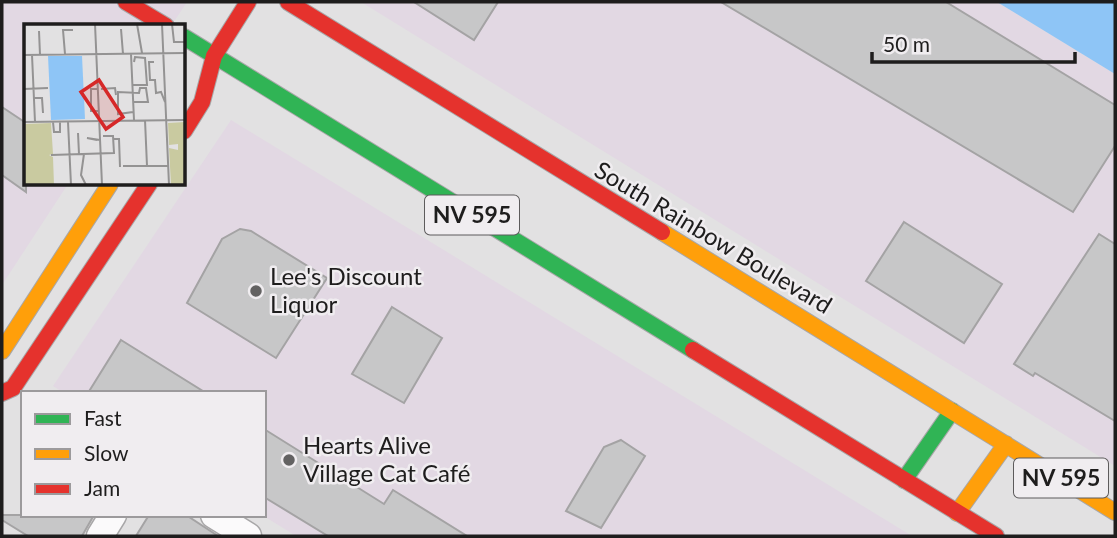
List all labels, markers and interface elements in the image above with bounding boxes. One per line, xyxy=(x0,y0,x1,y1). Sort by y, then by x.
scale bar xyxy=(872,21,1075,65)
inset map xyxy=(24,24,186,186)
text: 50 m xyxy=(883,31,930,56)
street label: South Rainbow Boulevard xyxy=(590,154,838,319)
road number: NV 595 xyxy=(425,196,519,234)
place label: Lee's Discount Liquor xyxy=(270,261,422,318)
marker: Lee's Discount Liquor xyxy=(248,283,264,299)
legend xyxy=(21,391,266,517)
text: Fast xyxy=(84,405,122,430)
place label: Hearts Alive Village Cat Café xyxy=(303,430,470,487)
text: Slow xyxy=(84,440,129,465)
marker: Hearts Alive Village Cat Café xyxy=(281,452,297,468)
road number: NV 595 xyxy=(1014,458,1108,498)
text: Jam xyxy=(84,475,120,500)

